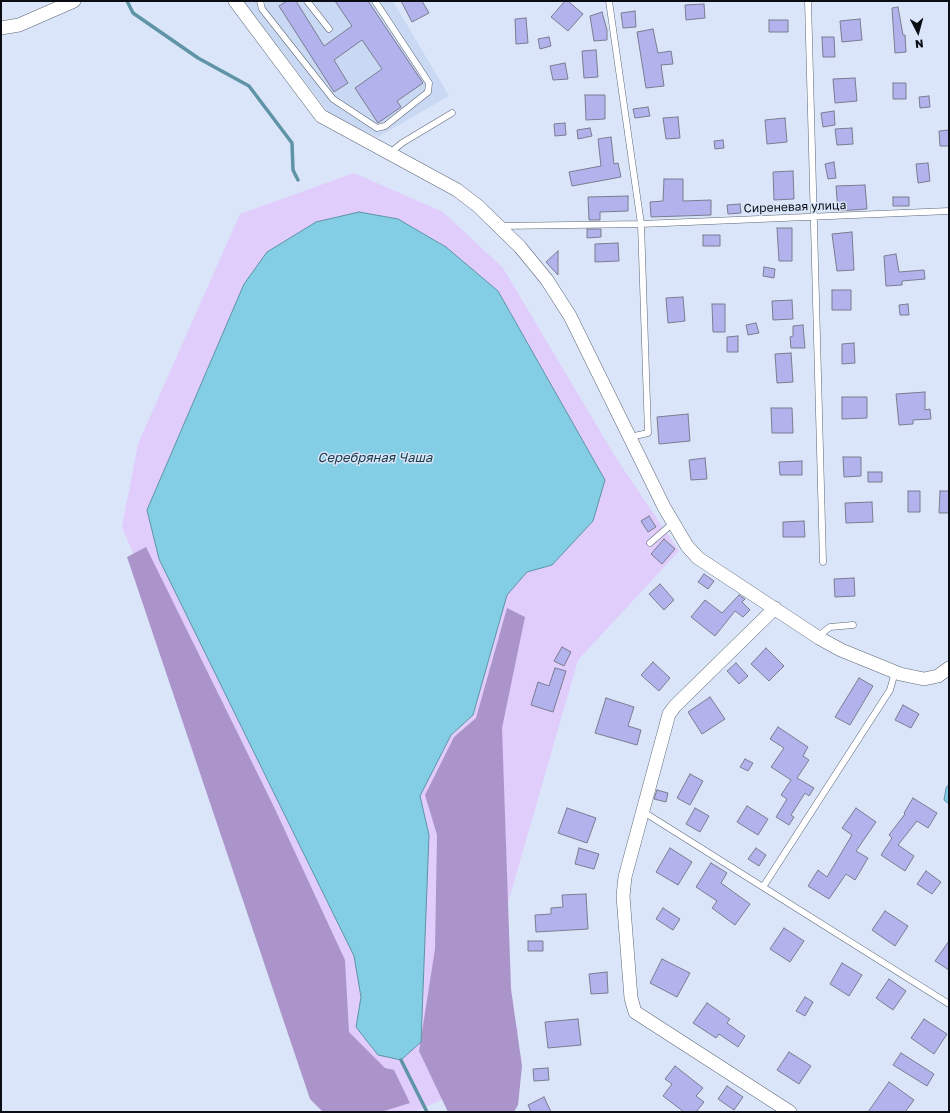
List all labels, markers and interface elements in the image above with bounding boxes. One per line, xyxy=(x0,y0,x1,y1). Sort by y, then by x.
north arrow xyxy=(898,12,938,52)
text: N xyxy=(914,38,924,51)
street label: Сиреневая улица xyxy=(743,198,847,216)
water label: Серебряная Чаша xyxy=(318,450,432,466)

